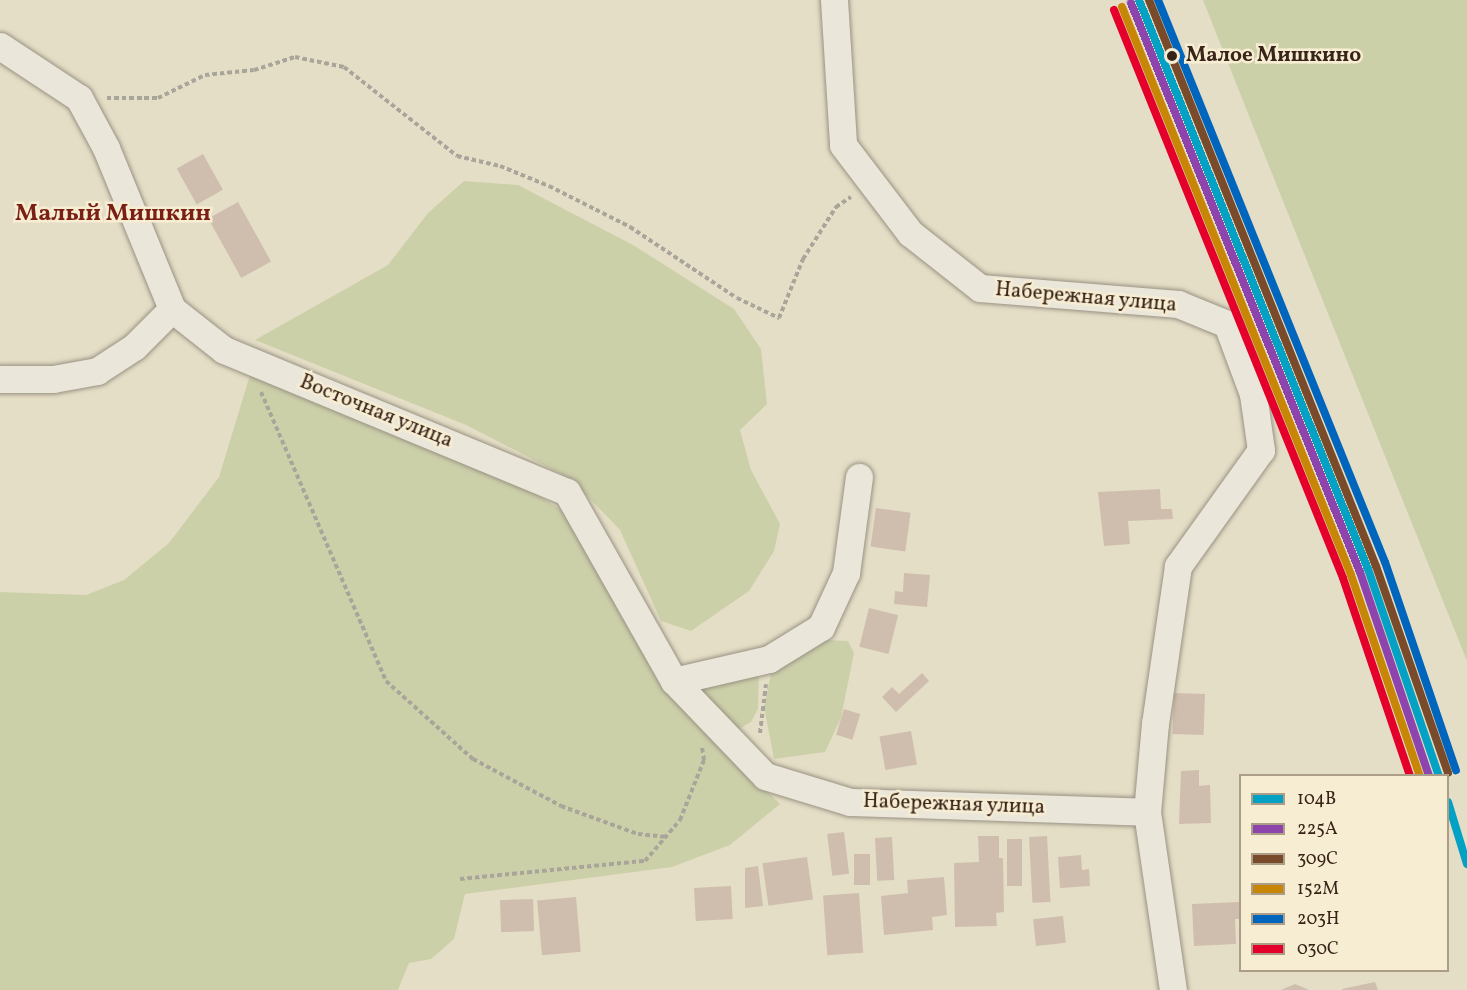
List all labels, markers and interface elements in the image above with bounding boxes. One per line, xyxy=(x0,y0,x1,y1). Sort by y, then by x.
place label: Малое Мишкино xyxy=(1186,43,1361,69)
marker: Малое Мишкино xyxy=(1163,47,1181,65)
district label: Малый Мишкин xyxy=(15,201,211,229)
street label: Набережная улица xyxy=(994,277,1178,319)
street label: Восточная улица xyxy=(295,370,457,454)
legend xyxy=(1239,774,1449,972)
text: 104В xyxy=(1297,787,1336,812)
street label: Набережная улица xyxy=(862,789,1046,821)
text: 225А xyxy=(1297,817,1338,842)
text: 309С xyxy=(1297,847,1338,872)
text: 152М xyxy=(1297,877,1339,902)
text: 203Н xyxy=(1297,907,1340,932)
text: 030C xyxy=(1297,937,1339,962)

